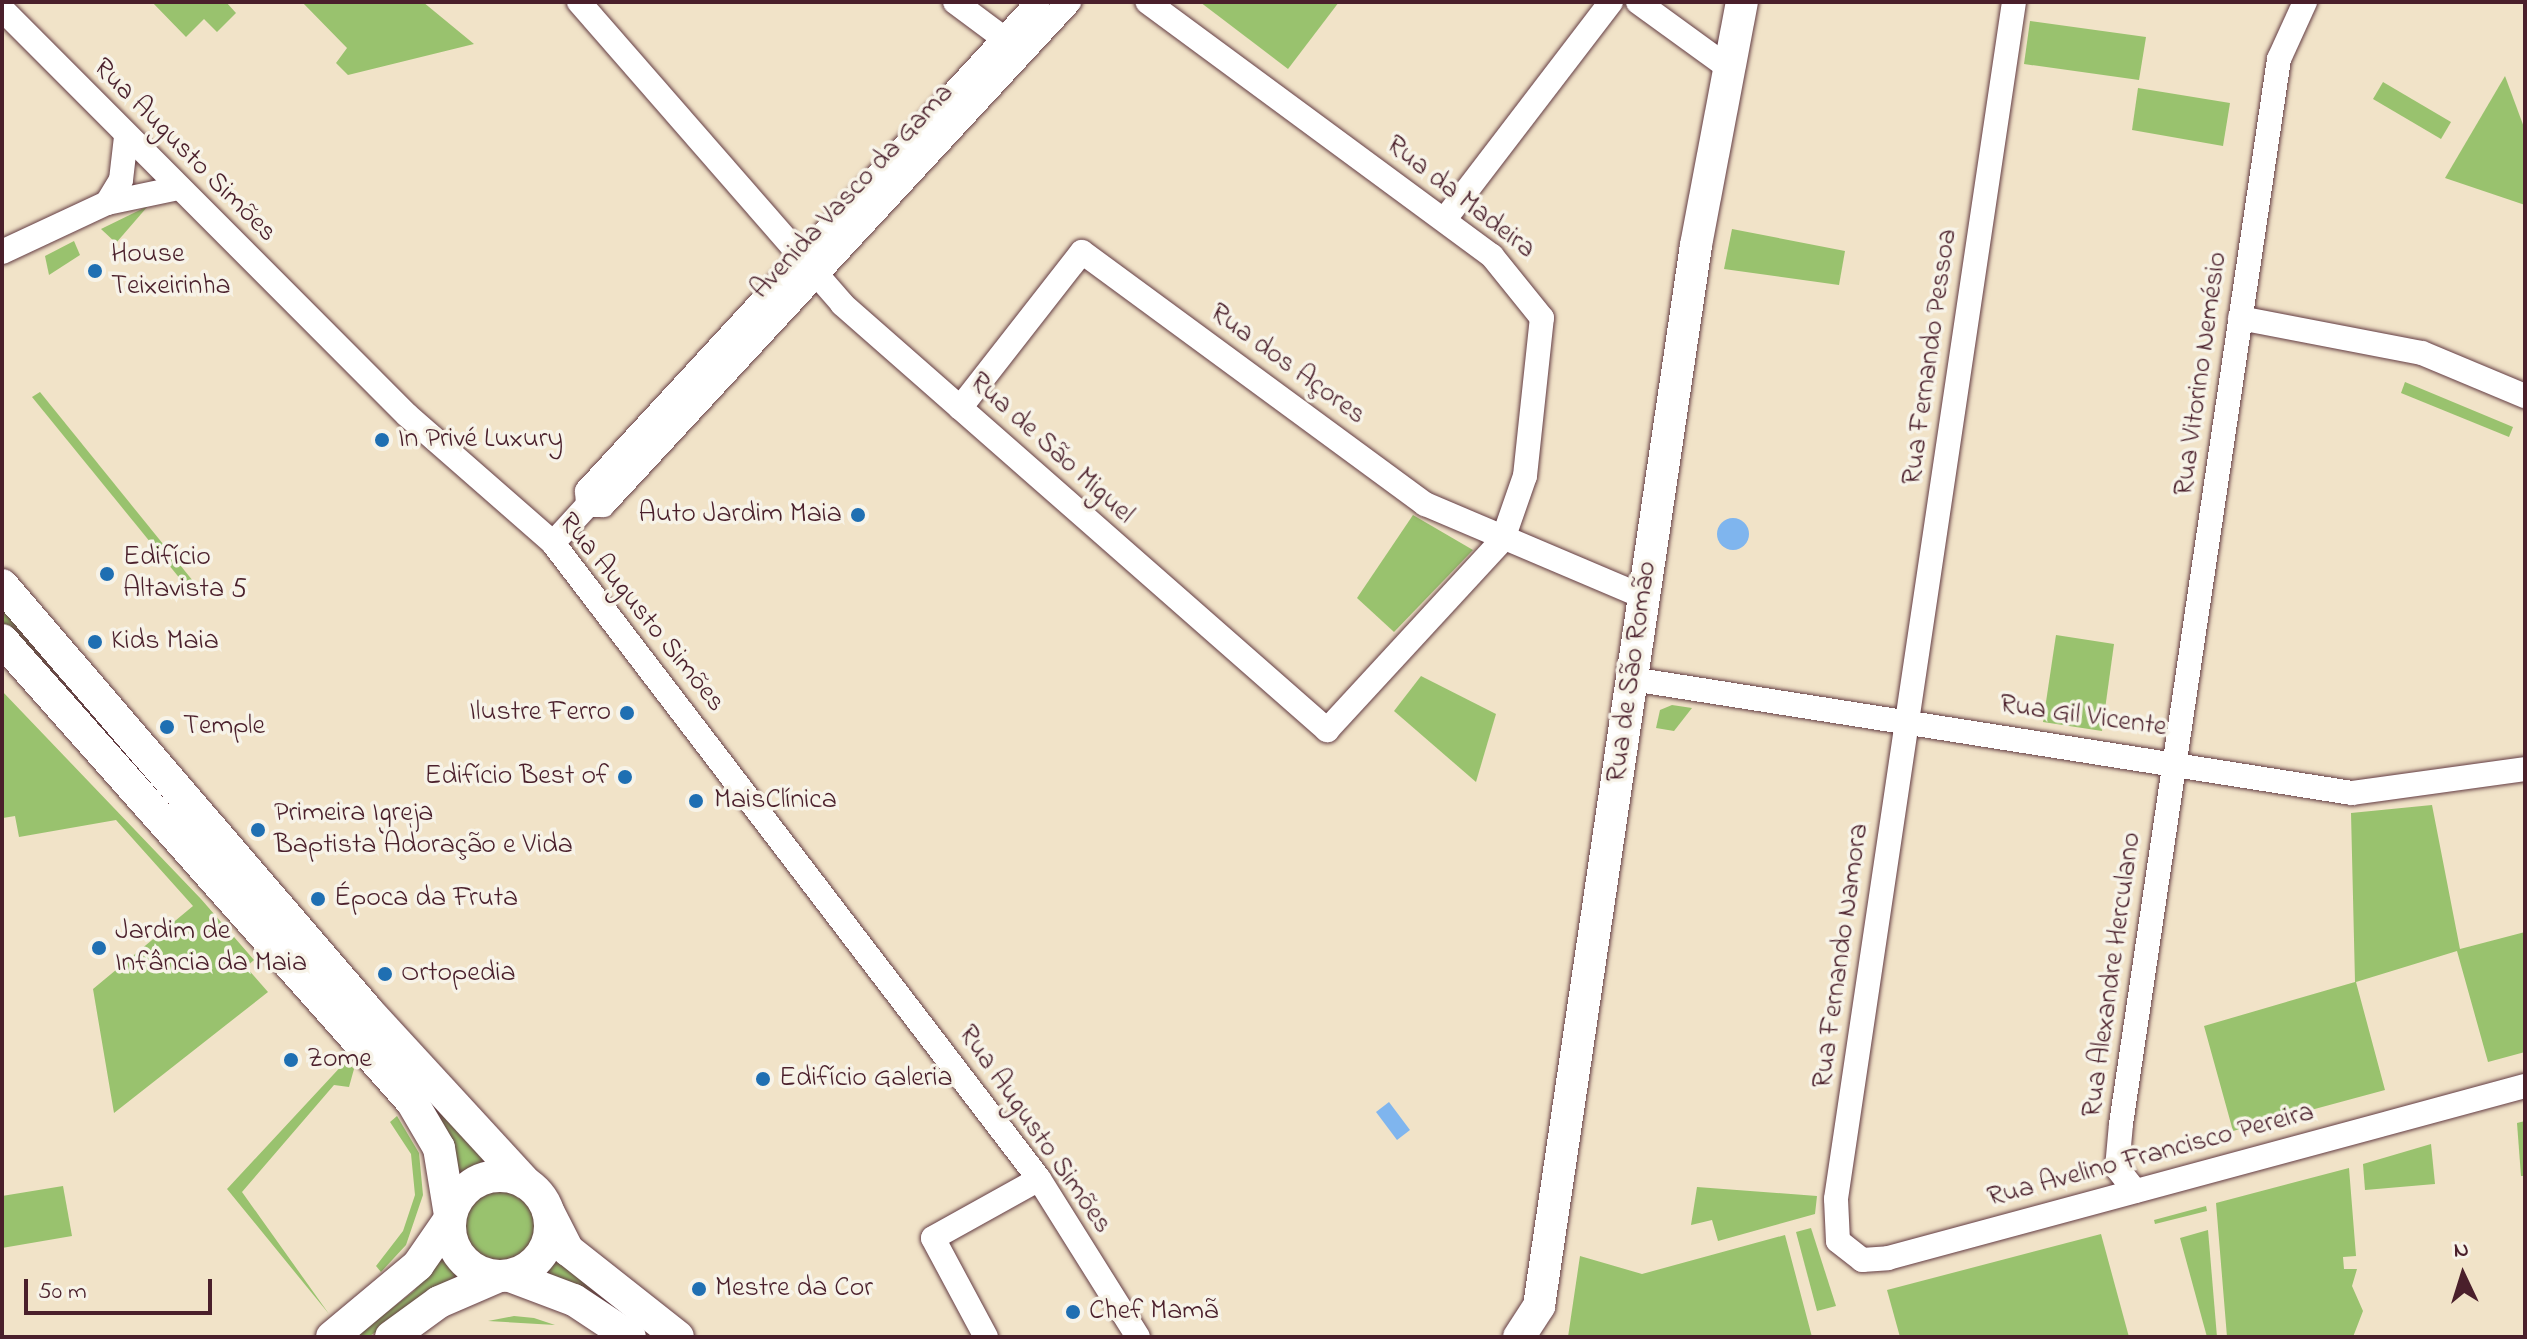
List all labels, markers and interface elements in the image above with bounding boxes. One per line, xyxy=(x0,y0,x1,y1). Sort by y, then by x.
street label: Rua Augusto Simões xyxy=(85,52,283,250)
street label: Avenida Vasco da Gama xyxy=(745,77,961,307)
street label: Rua da Madeira xyxy=(1378,129,1542,267)
street label: Rua Fernando Pessoa xyxy=(1896,227,1966,487)
place label: House Teixeirinha xyxy=(111,238,231,304)
street label: Rua Vitorino Nemésio xyxy=(2168,250,2236,498)
marker: House Teixeirinha xyxy=(86,262,104,280)
street label: Rua dos Açores xyxy=(1202,297,1372,433)
street label: Rua de São Miguel xyxy=(962,366,1140,532)
place label: In Privé Luxury xyxy=(398,423,563,457)
marker: In Privé Luxury xyxy=(373,431,391,449)
place label: Auto Jardim Maia xyxy=(639,498,842,532)
marker: Auto Jardim Maia xyxy=(849,506,867,524)
street label: Rua Augusto Simões xyxy=(550,507,732,719)
place label: Edifício Altavista 5 xyxy=(123,541,247,607)
street label: Rua de São Romão xyxy=(1601,559,1665,785)
marker: Edifício Altavista 5 xyxy=(98,565,116,583)
place label: Kids Maia xyxy=(111,625,219,659)
marker: Kids Maia xyxy=(86,633,104,651)
street label: Rua Gil Vicente xyxy=(1997,689,2169,745)
place label: Ilustre Ferro xyxy=(469,696,611,730)
marker: Ilustre Ferro xyxy=(618,704,636,722)
place label: Temple xyxy=(183,710,265,744)
marker: Temple xyxy=(158,718,176,736)
place label: Edifício Best of xyxy=(425,760,609,794)
marker: Edifício Best of xyxy=(616,768,634,786)
place label: MaisClínica xyxy=(714,784,837,818)
marker: MaisClínica xyxy=(685,790,707,812)
place label: Primeira Igreja Baptista Adoração e Vida xyxy=(274,797,573,863)
marker: Primeira Igreja Baptista Adoração e Vida xyxy=(249,821,267,839)
street label: Rua Fernando Namora xyxy=(1807,821,1877,1091)
street label: Rua Alexandre Herculano xyxy=(2076,830,2150,1120)
place label: Época da Fruta xyxy=(334,882,518,916)
marker: Época da Fruta xyxy=(309,890,327,908)
place label: Jardim de Infância da Maia xyxy=(115,915,307,981)
marker: Jardim de Infância da Maia xyxy=(90,939,108,957)
place label: Ortopedia xyxy=(401,957,516,991)
marker: Ortopedia xyxy=(376,965,394,983)
street label: Rua Augusto Simões xyxy=(950,1019,1118,1241)
place label: Zome xyxy=(307,1043,372,1077)
marker: Zome xyxy=(282,1051,300,1069)
place label: Edifício Galeria xyxy=(779,1062,953,1096)
marker: Edifício Galeria xyxy=(754,1070,772,1088)
street label: Rua Avelino Francisco Pereira xyxy=(1984,1096,2318,1216)
north arrow xyxy=(2423,1235,2503,1315)
text: N xyxy=(2453,1235,2470,1268)
scale bar xyxy=(28,1263,216,1313)
place label: Mestre da Cor xyxy=(715,1272,873,1306)
text: 50 m xyxy=(38,1275,87,1310)
marker: Mestre da Cor xyxy=(690,1280,708,1298)
place label: Chef Mamã xyxy=(1089,1295,1218,1329)
marker: Chef Mamã xyxy=(1064,1303,1082,1321)

